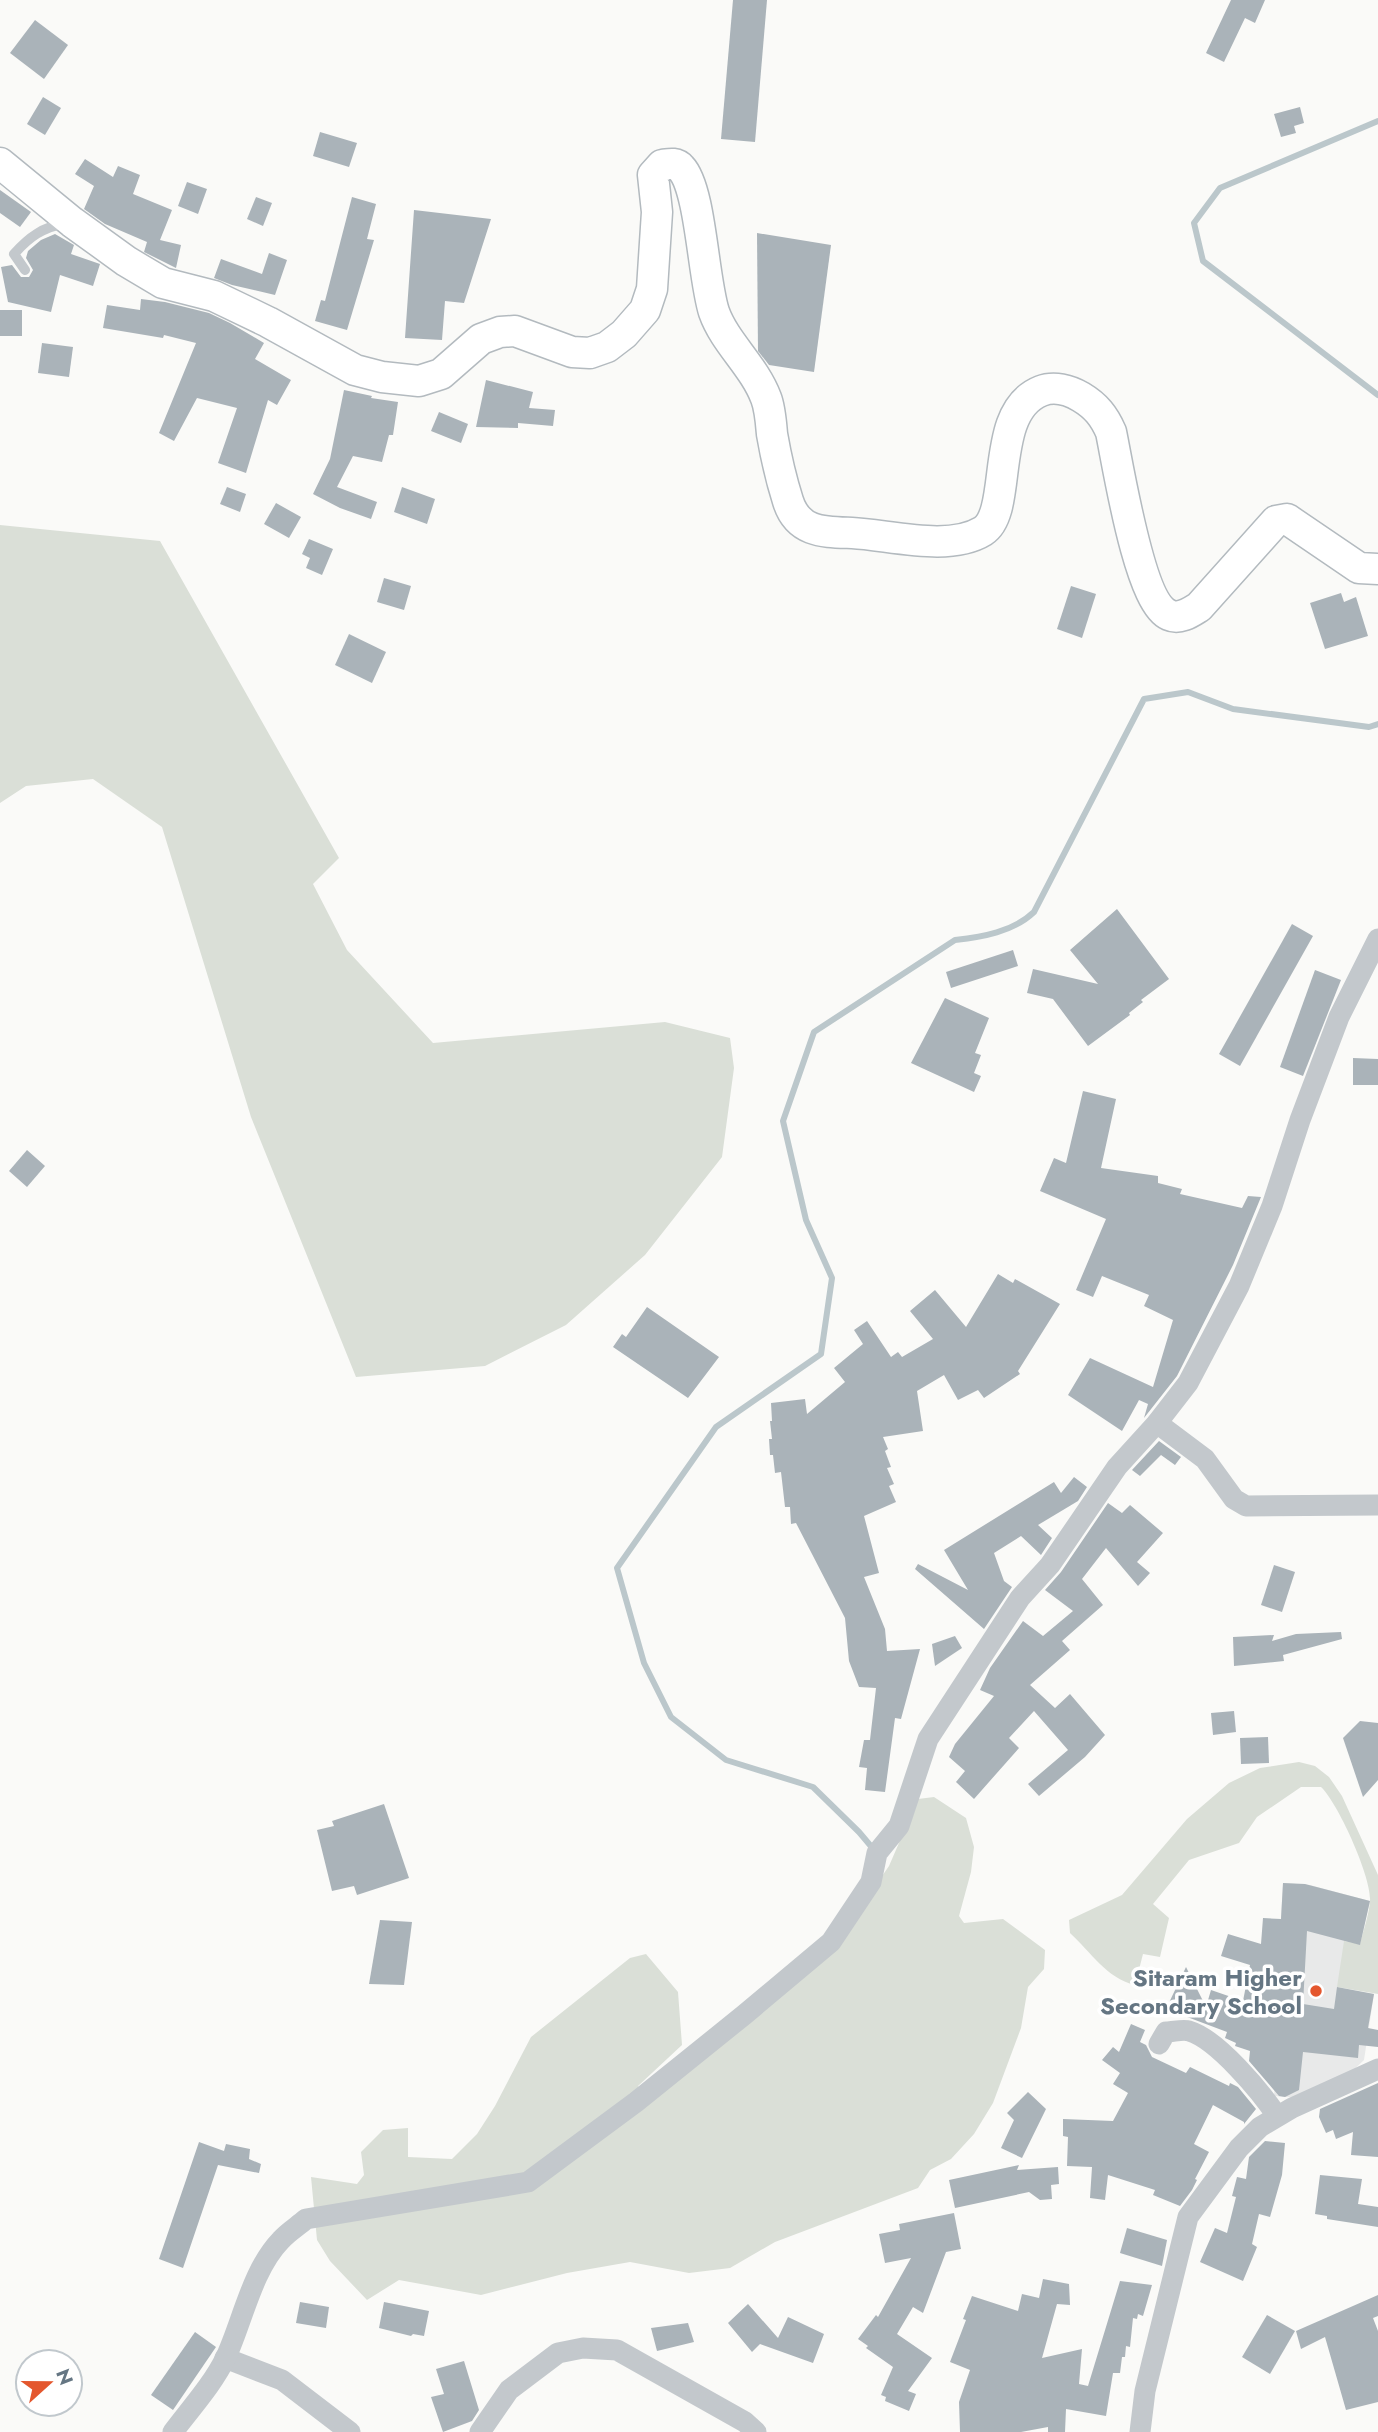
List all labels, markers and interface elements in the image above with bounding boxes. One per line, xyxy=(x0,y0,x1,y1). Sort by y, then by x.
place label: Sitaram Higher Secondary School xyxy=(1100,1960,1302,2023)
marker: Sitaram Higher Secondary School xyxy=(1308,1983,1324,1999)
north arrow xyxy=(14,2348,84,2418)
text: N xyxy=(49,2365,80,2389)

